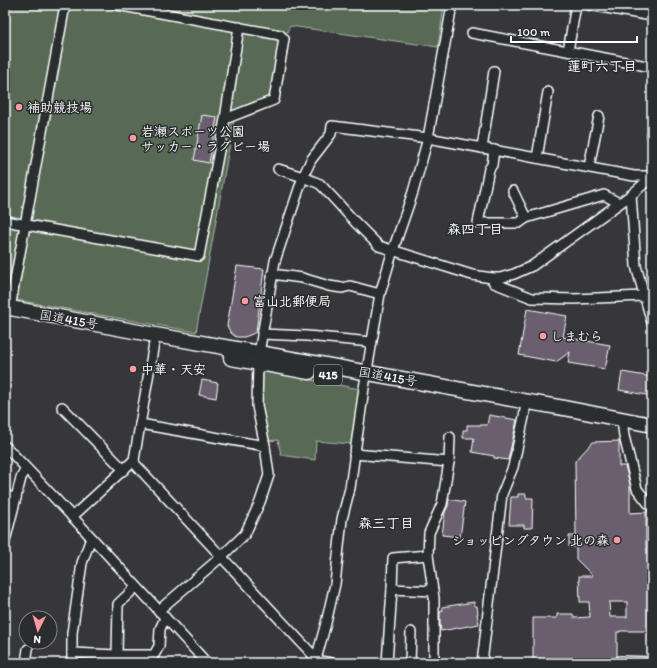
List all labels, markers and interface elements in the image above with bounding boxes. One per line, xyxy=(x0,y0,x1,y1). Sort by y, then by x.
scale bar xyxy=(511,18,637,44)
text: 100 m xyxy=(517,25,550,39)
district label: 蓮町六丁目 xyxy=(567,58,637,75)
place label: 補助競技場 xyxy=(27,100,92,115)
marker: 補助競技場 xyxy=(14,102,24,112)
place label: 岩瀬スポーツ公園 サッカー・ラグビー場 xyxy=(141,124,270,154)
marker: 岩瀬スポーツ公園 サッカー・ラグビー場 xyxy=(128,133,138,143)
district label: 森四丁目 xyxy=(447,221,503,238)
place label: 富山北郵便局 xyxy=(253,294,331,309)
marker: 富山北郵便局 xyxy=(240,296,250,306)
street label: 国道415号 xyxy=(38,307,100,332)
place label: しまむら xyxy=(551,329,603,344)
marker: しまむら xyxy=(538,331,548,341)
place label: 中華・天安 xyxy=(141,362,206,377)
marker: 中華・天安 xyxy=(128,364,138,374)
street label: 国道415号 xyxy=(357,364,419,389)
road number: 415 xyxy=(314,365,342,385)
district label: 森三丁目 xyxy=(358,515,414,532)
place label: ショッピングタウン 北の森 xyxy=(452,533,609,548)
marker: ショッピングタウン 北の森 xyxy=(612,535,622,545)
north arrow xyxy=(18,610,58,650)
text: N xyxy=(33,633,41,646)

